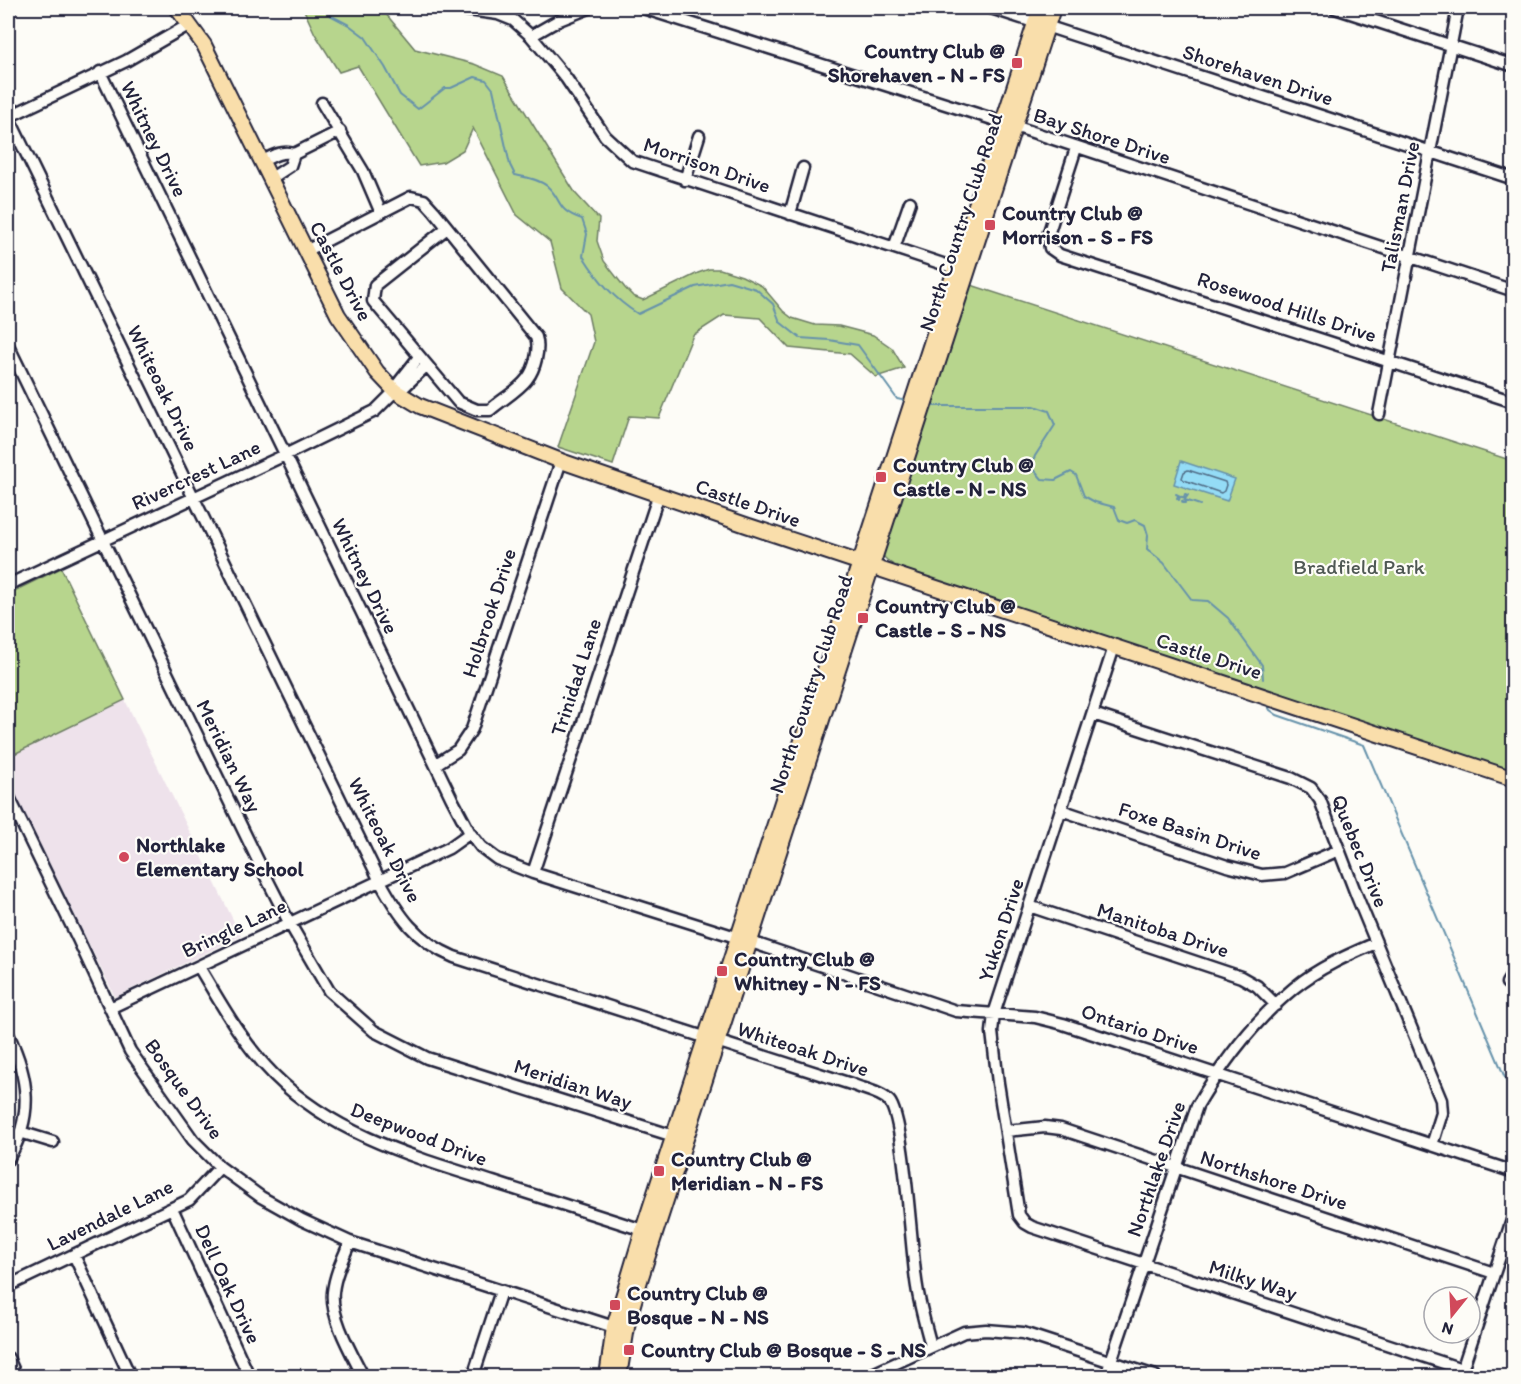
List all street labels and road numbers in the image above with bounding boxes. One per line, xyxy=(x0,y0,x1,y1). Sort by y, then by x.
street label: Shorehaven Drive xyxy=(1180,38,1337,111)
street label: Whitney Drive xyxy=(116,77,193,201)
street label: Bay Shore Drive xyxy=(1030,102,1174,169)
street label: North Country Club Road xyxy=(913,109,1008,334)
street label: Morrison Drive xyxy=(640,131,774,198)
street label: Talisman Drive xyxy=(1375,139,1425,275)
street label: Castle Drive xyxy=(305,217,378,325)
street label: Rosewood Hills Drive xyxy=(1194,266,1380,347)
street label: Whiteoak Drive xyxy=(122,321,205,455)
street label: Rivercrest Lane xyxy=(127,434,264,515)
street label: Castle Drive xyxy=(692,473,804,532)
street label: Whitney Drive xyxy=(327,514,404,638)
street label: Holbrook Drive xyxy=(456,545,521,681)
street label: North Country Club Road xyxy=(763,571,858,796)
street label: Trinidad Lane xyxy=(545,615,606,739)
street label: Castle Drive xyxy=(1153,627,1265,684)
street label: Meridian Way xyxy=(191,695,268,816)
street label: Whiteoak Drive xyxy=(343,773,428,907)
street label: Quebec Drive xyxy=(1326,791,1394,911)
street label: Foxe Basin Drive xyxy=(1115,796,1265,865)
street label: Yukon Drive xyxy=(972,875,1029,985)
street label: Bringle Lane xyxy=(177,892,290,963)
street label: Manitoba Drive xyxy=(1094,896,1232,963)
street label: Ontario Drive xyxy=(1078,998,1202,1059)
street label: Whiteoak Drive xyxy=(734,1015,872,1082)
street label: Bosque Drive xyxy=(140,1034,229,1144)
street label: Meridian Way xyxy=(511,1053,635,1114)
street label: Deepwood Drive xyxy=(347,1096,491,1171)
street label: Northlake Drive xyxy=(1121,1098,1190,1240)
street label: Northshore Drive xyxy=(1197,1144,1351,1215)
street label: Lavendale Lane xyxy=(42,1173,177,1256)
street label: Dell Oak Drive xyxy=(190,1220,267,1348)
street label: Milky Way xyxy=(1206,1254,1301,1306)

